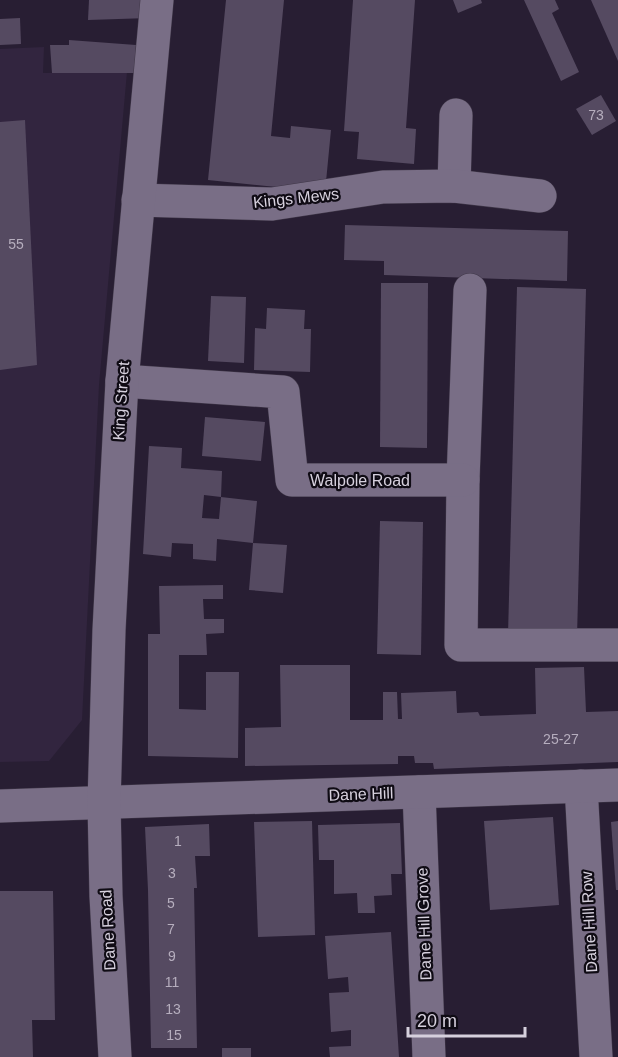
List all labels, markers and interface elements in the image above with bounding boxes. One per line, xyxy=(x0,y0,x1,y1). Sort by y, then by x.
house number: 73 xyxy=(588,107,604,123)
street label: Kings Mews xyxy=(252,185,340,211)
house number: 55 xyxy=(8,236,24,252)
street label: King Street xyxy=(110,360,132,441)
street label: Walpole Road xyxy=(310,472,410,489)
house number: 25-27 xyxy=(543,731,579,747)
street label: Dane Hill xyxy=(328,784,394,804)
house number: 1 xyxy=(174,833,182,849)
house number: 3 xyxy=(168,865,176,881)
street label: Dane Hill Grove xyxy=(414,867,434,981)
street label: Dane Hill Row xyxy=(578,871,600,973)
street label: Dane Road xyxy=(97,889,119,971)
house number: 5 xyxy=(167,895,175,911)
house number: 7 xyxy=(167,921,175,937)
house number: 9 xyxy=(168,948,176,964)
house number: 11 xyxy=(165,974,179,990)
scale bar xyxy=(408,1000,525,1038)
house number: 13 xyxy=(165,1001,181,1017)
text: 20 m xyxy=(417,1011,457,1031)
house number: 15 xyxy=(166,1027,182,1043)

